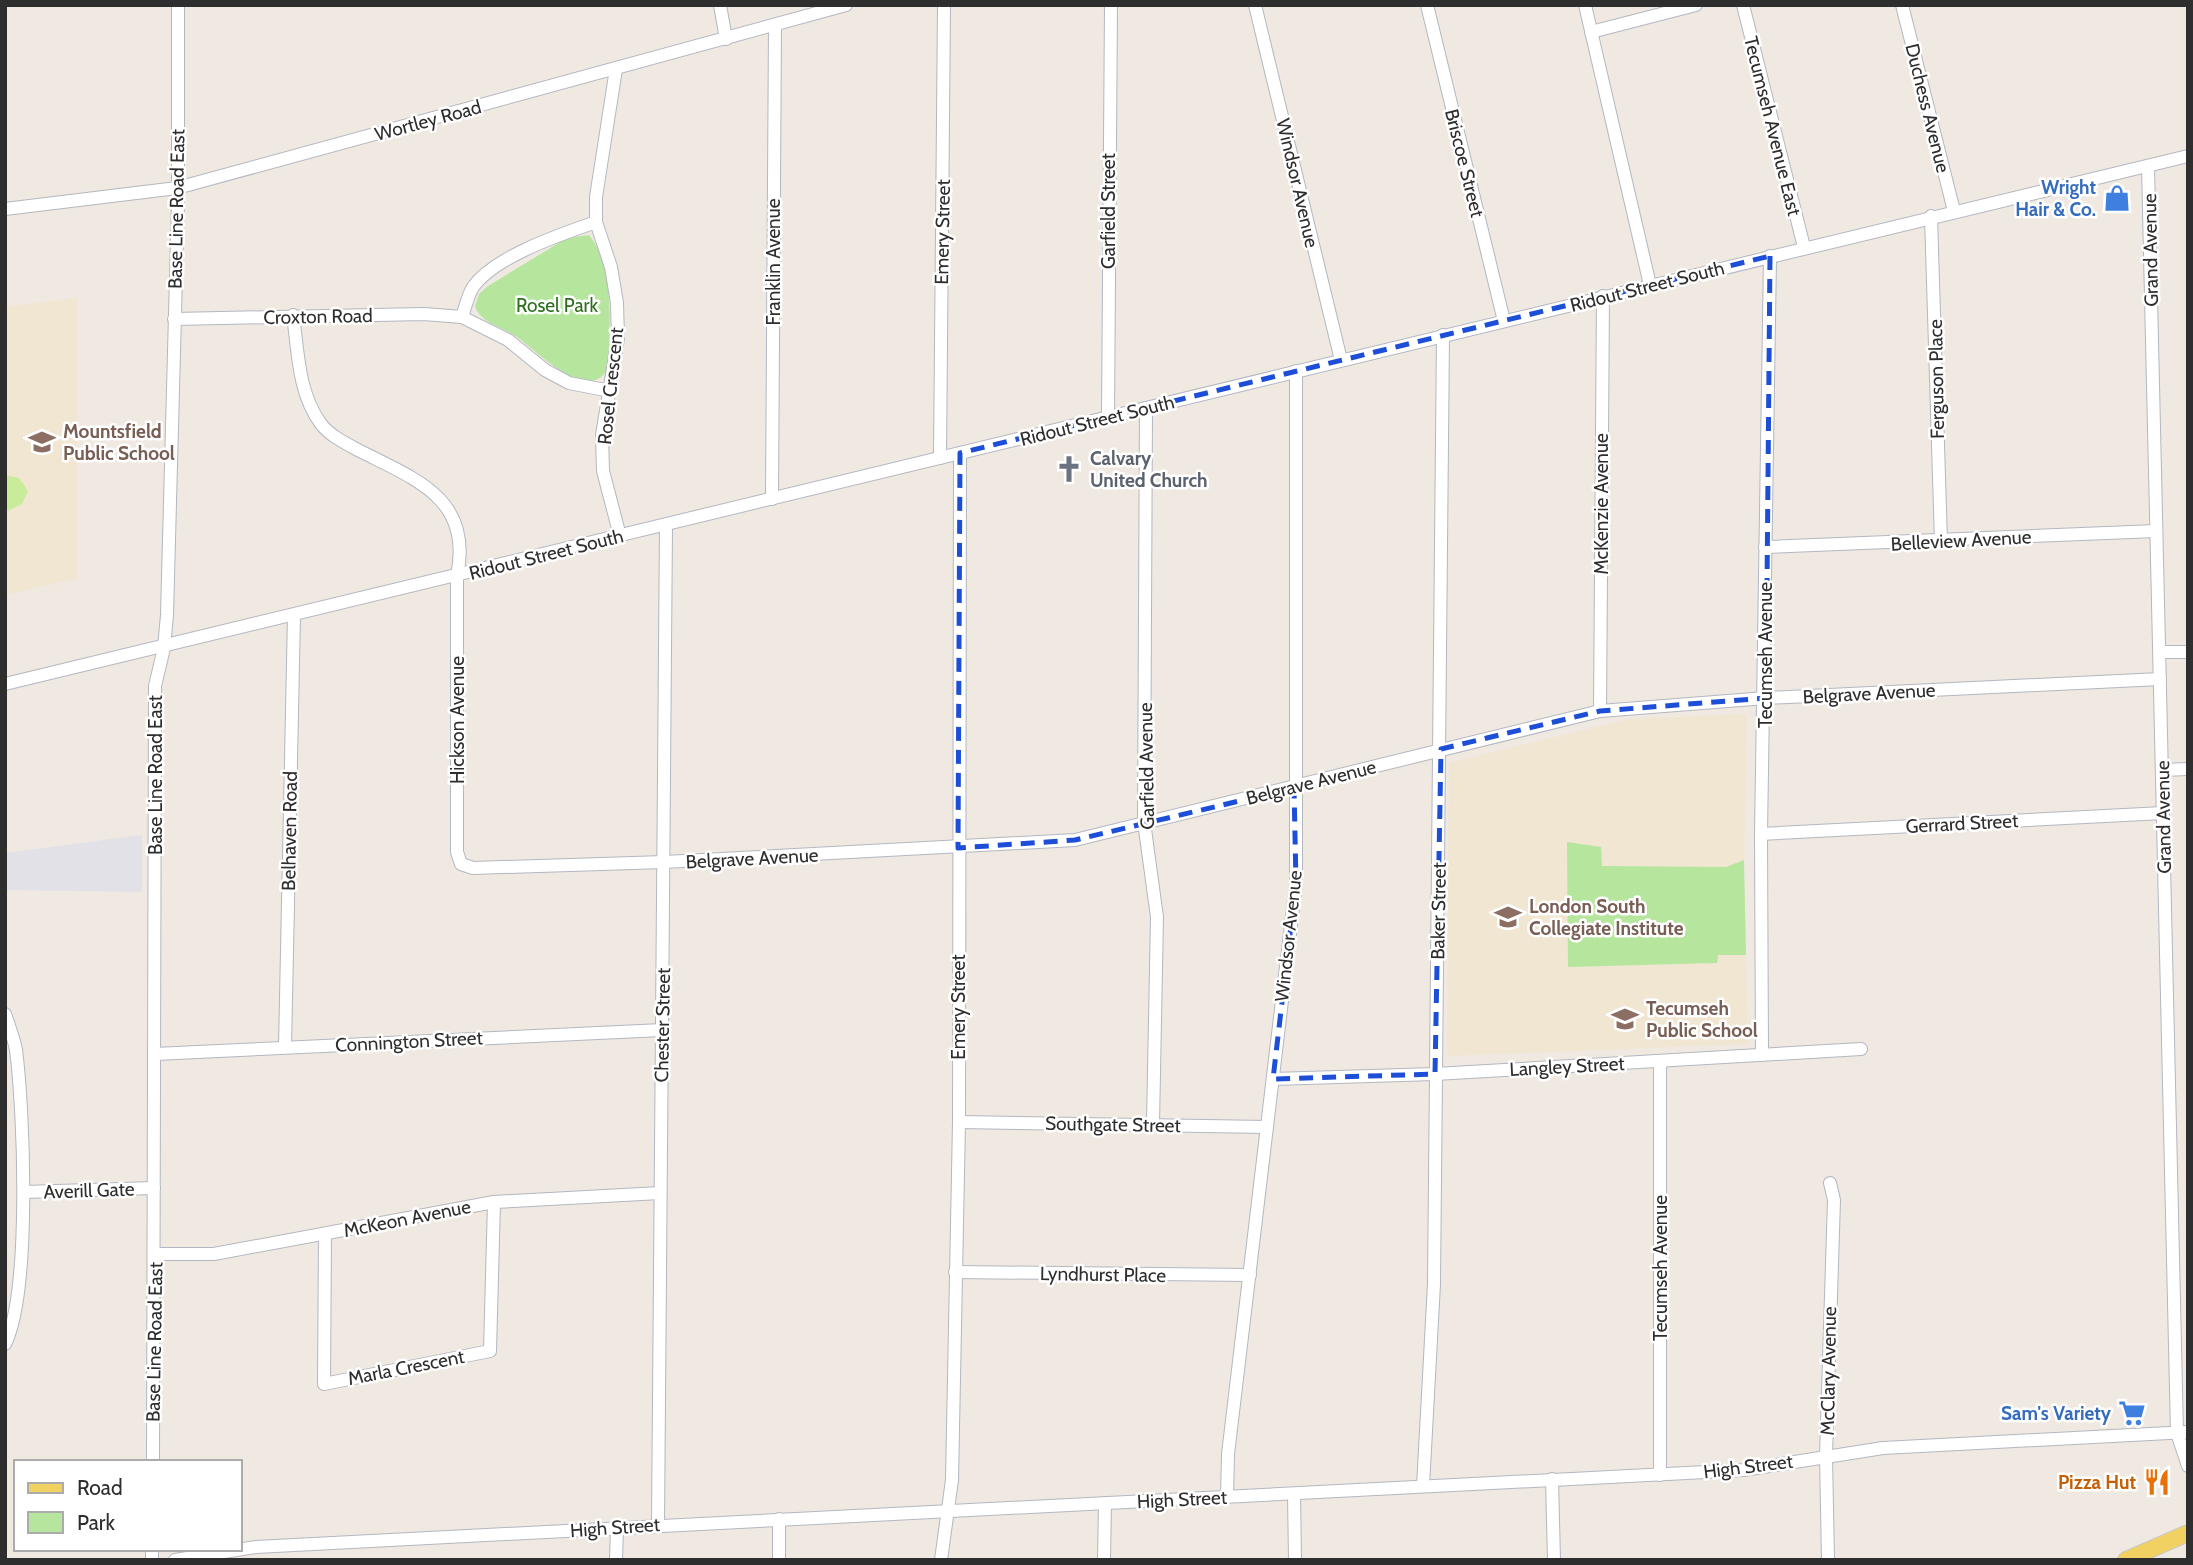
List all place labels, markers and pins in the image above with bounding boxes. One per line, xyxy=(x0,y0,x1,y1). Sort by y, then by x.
place label: Wright Hair & Co. xyxy=(2015,176,2096,221)
shop icon: Wright Hair & Co. xyxy=(2102,183,2132,213)
place label: Mountsfield Public School xyxy=(63,420,175,465)
school or university icon: Mountsfield Public School xyxy=(27,427,57,457)
place label: Calvary United Church xyxy=(1090,447,1208,492)
church icon: Calvary United Church xyxy=(1054,454,1084,484)
place label: London South Collegiate Institute xyxy=(1529,895,1684,940)
school or university icon: London South Collegiate Institute xyxy=(1493,902,1523,932)
place label: Tecumseh Public School xyxy=(1646,997,1758,1042)
school or university icon: Tecumseh Public School xyxy=(1610,1004,1640,1034)
supermarket icon: Sam's Variety xyxy=(2117,1398,2147,1428)
place label: Sam's Variety xyxy=(2001,1402,2112,1425)
restaurant icon: Pizza Hut xyxy=(2142,1467,2172,1497)
place label: Pizza Hut xyxy=(2058,1471,2136,1494)

